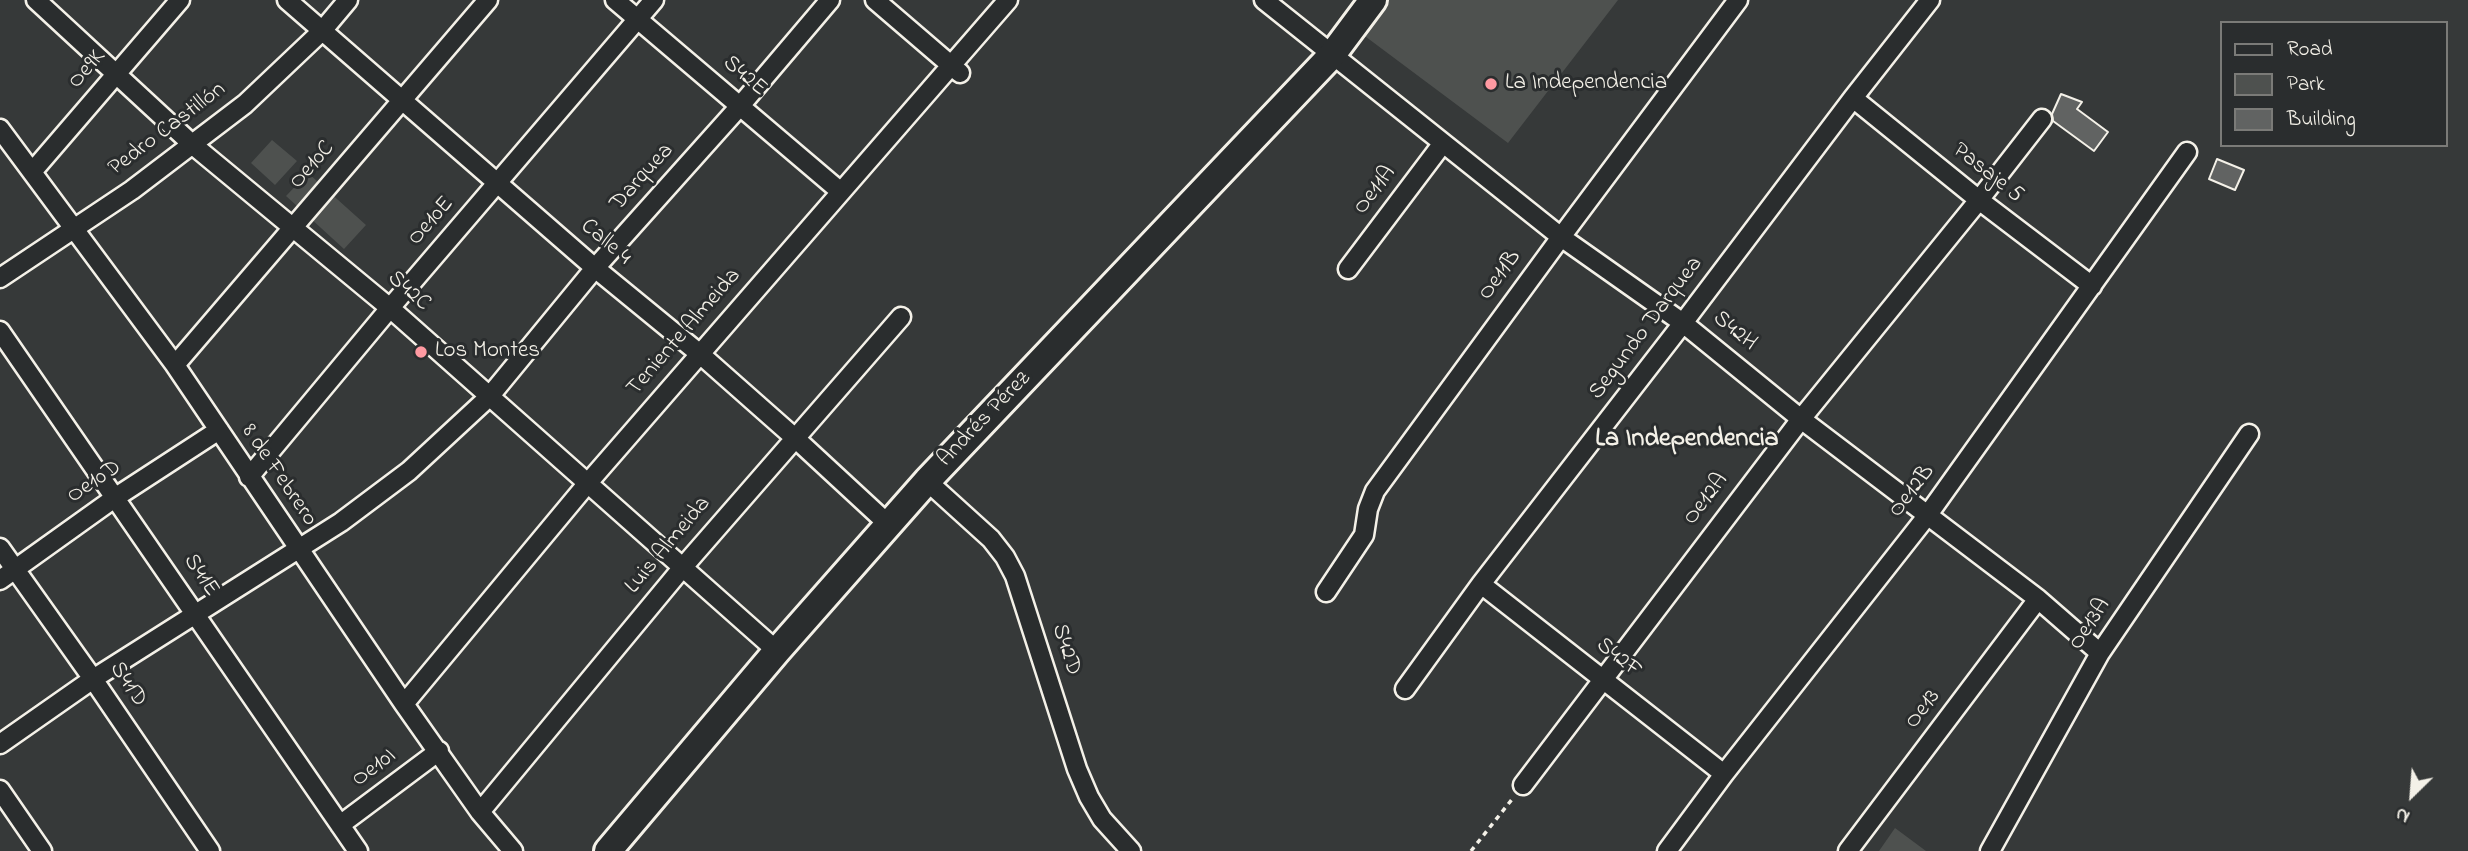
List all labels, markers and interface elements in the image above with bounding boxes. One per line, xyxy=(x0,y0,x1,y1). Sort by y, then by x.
legend xyxy=(2220,21,2447,147)
text: Road xyxy=(2287,35,2333,65)
street label: Oe9K xyxy=(63,45,113,95)
street label: S42E xyxy=(716,50,772,104)
place label: La Independencia xyxy=(1505,70,1667,98)
text: Park xyxy=(2287,70,2325,100)
marker: La Independencia xyxy=(1483,76,1499,92)
street label: Pedro Castillón xyxy=(104,77,232,183)
text: Building xyxy=(2287,105,2356,135)
street label: Oe10C xyxy=(284,136,342,196)
street label: Darquea xyxy=(605,138,681,218)
street label: Pasaje 5 xyxy=(1946,138,2028,210)
street label: Oe11A xyxy=(1349,161,1403,221)
street label: Oe10E xyxy=(403,192,461,252)
street label: Calle 4 xyxy=(574,214,636,272)
street label: Oe11B xyxy=(1474,245,1528,307)
street label: Segundo Darquea xyxy=(1584,252,1710,406)
street label: Teniente Almeida xyxy=(622,264,748,402)
street label: S42C xyxy=(381,266,435,318)
street label: S42H xyxy=(1706,306,1762,358)
place label: Los Montes xyxy=(435,338,540,366)
marker: Los Montes xyxy=(413,344,429,360)
street label: Andrés Pérez xyxy=(932,366,1038,474)
street label: 8 de Febrero xyxy=(234,420,322,532)
district label: La Independencia xyxy=(1595,425,1779,457)
street label: Oe10D xyxy=(63,455,127,511)
street label: Oe12B xyxy=(1884,460,1942,524)
street label: Oe12A xyxy=(1678,468,1736,532)
street label: Luis Almeida xyxy=(620,492,718,600)
street label: S41E xyxy=(176,549,224,603)
street label: Oe13A xyxy=(2064,594,2118,656)
street label: S42D xyxy=(1044,621,1086,679)
street label: S42F xyxy=(1590,633,1646,685)
street label: S41D xyxy=(102,657,152,713)
street label: Oe13 xyxy=(1900,685,1948,735)
street label: Oe10I xyxy=(347,744,403,794)
north arrow xyxy=(2377,760,2447,830)
text: N xyxy=(2391,800,2414,829)

